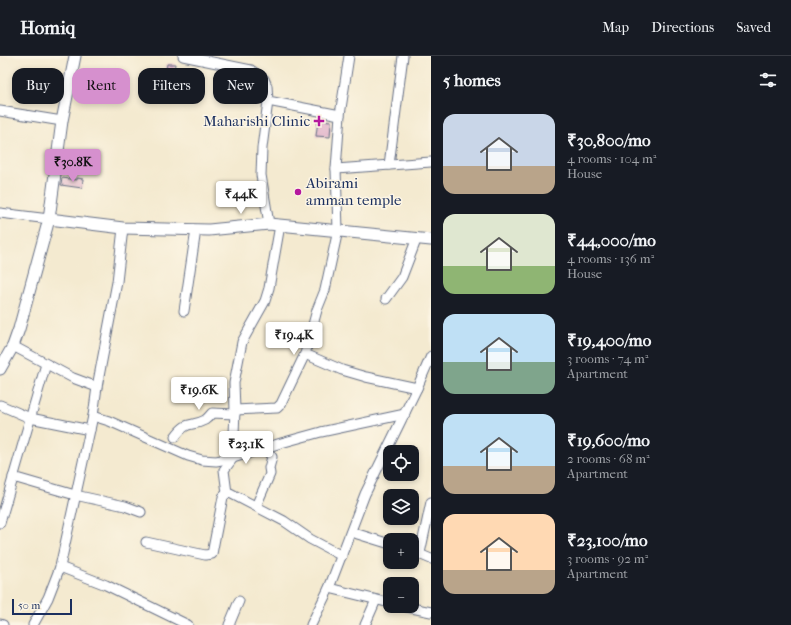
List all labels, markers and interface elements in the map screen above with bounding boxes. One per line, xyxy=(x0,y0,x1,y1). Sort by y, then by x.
text: Homiq xyxy=(20,17,75,39)
text: Map xyxy=(602,19,629,36)
text: Directions xyxy=(651,19,714,36)
text: Saved xyxy=(736,19,771,36)
chip: Buy xyxy=(12,68,64,104)
chip: Rent xyxy=(72,68,130,104)
chip: Filters xyxy=(138,68,205,104)
chip: New xyxy=(213,68,268,104)
icon: filters xyxy=(757,69,779,91)
text: 5 homes xyxy=(443,70,501,90)
place label: Maharishi Clinic xyxy=(203,112,310,130)
marker: Maharishi Clinic xyxy=(313,115,325,127)
icon: home xyxy=(475,130,523,178)
text: ₹30,800/mo xyxy=(567,130,651,150)
pin: ₹30.8K xyxy=(40,149,106,183)
text: 4 rooms · 104 m² xyxy=(567,151,656,166)
text: ₹30.8K xyxy=(54,154,92,169)
text: House xyxy=(567,166,602,181)
place label: Abirami amman temple xyxy=(305,174,402,209)
pin: ₹44K xyxy=(217,181,265,215)
text: ₹44K xyxy=(225,186,257,201)
marker: Abirami amman temple xyxy=(293,187,303,197)
icon: home xyxy=(475,230,523,278)
text: ₹44,000/mo xyxy=(567,230,656,250)
text: 4 rooms · 136 m² xyxy=(567,251,654,266)
text: House xyxy=(567,266,602,281)
pin: ₹19.4K xyxy=(261,322,327,356)
text: ₹19.4K xyxy=(275,327,313,342)
icon: home xyxy=(475,330,523,378)
text: ₹19,400/mo xyxy=(567,330,651,350)
text: 3 rooms · 74 m² xyxy=(567,351,648,366)
text: Apartment xyxy=(567,366,628,381)
pin: ₹19.6K xyxy=(166,377,232,411)
text: ₹19.6K xyxy=(180,382,218,397)
icon: home xyxy=(475,430,523,478)
text: ₹19,600/mo xyxy=(567,430,650,450)
pin: ₹23.1K xyxy=(213,431,279,465)
text: ₹23.1K xyxy=(228,436,264,451)
map controls xyxy=(383,445,419,613)
button: locate xyxy=(383,445,419,481)
text: 2 rooms · 68 m² xyxy=(567,451,650,466)
text: Apartment xyxy=(567,466,628,481)
button: layers xyxy=(383,489,419,525)
icon: home xyxy=(475,530,523,578)
text: ₹23,100/mo xyxy=(567,530,648,550)
button: + xyxy=(383,533,419,569)
text: 3 rooms · 92 m² xyxy=(567,551,648,566)
text: Apartment xyxy=(567,566,628,581)
button: − xyxy=(383,577,419,613)
scale bar xyxy=(12,597,72,616)
text: 50 m xyxy=(18,599,40,612)

